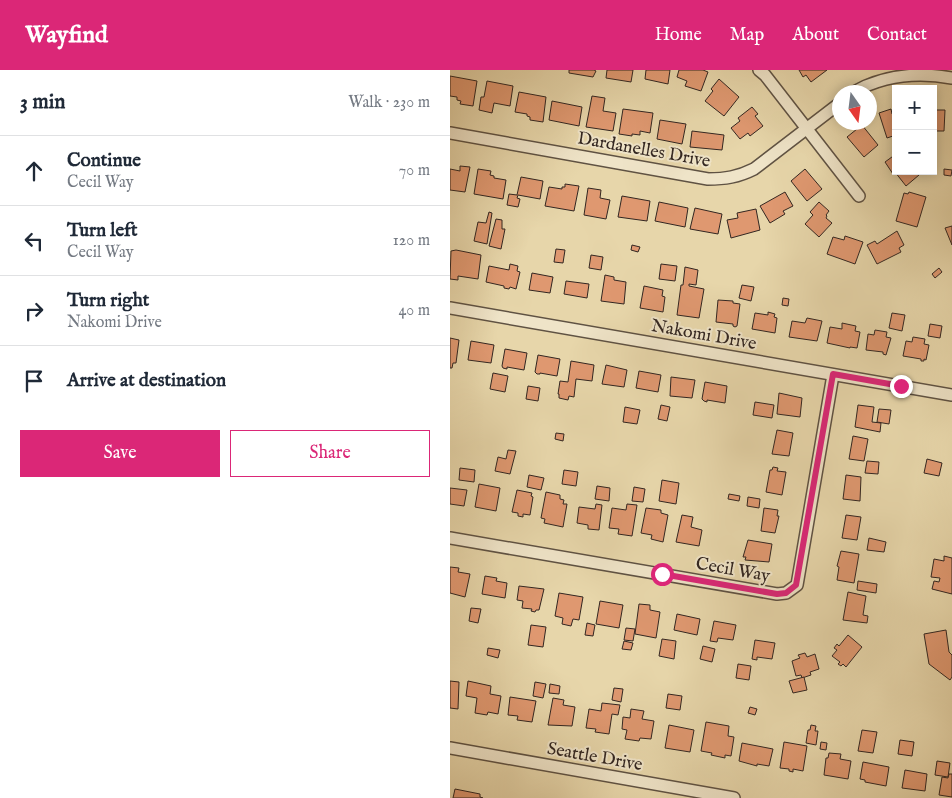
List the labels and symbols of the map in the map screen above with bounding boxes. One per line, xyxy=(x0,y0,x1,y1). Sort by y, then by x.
north arrow xyxy=(832,85,877,130)
street label: Dardanelles Drive xyxy=(576,127,712,173)
street label: Nakomi Drive xyxy=(649,315,758,356)
route end xyxy=(890,375,913,398)
street label: Cecil Way xyxy=(694,553,772,588)
route start xyxy=(651,563,674,586)
street label: Seattle Drive xyxy=(545,738,644,777)

